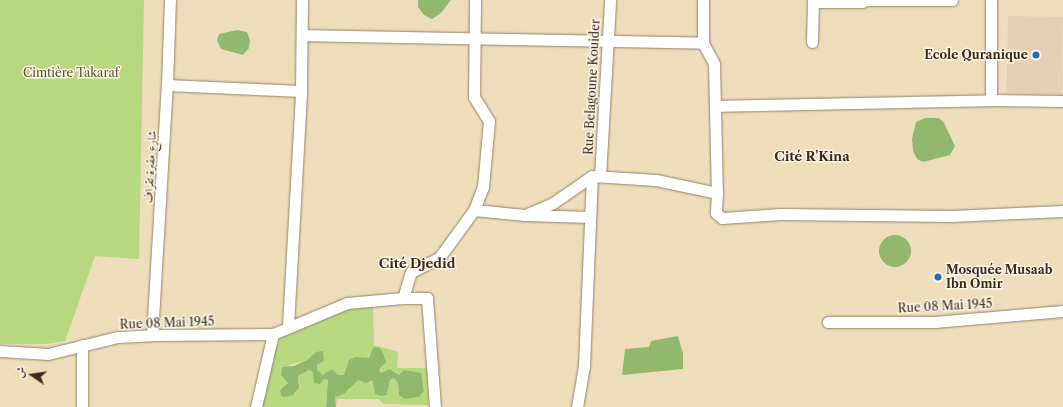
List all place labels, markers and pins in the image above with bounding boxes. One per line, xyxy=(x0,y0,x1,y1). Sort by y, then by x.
place label: Ecole Quranique xyxy=(924,48,1028,62)
marker: Ecole Quranique xyxy=(1031,50,1041,60)
place label: Mosquée Musaab Ibn Omir xyxy=(946,263,1053,291)
marker: Mosquée Musaab Ibn Omir xyxy=(933,272,943,282)

